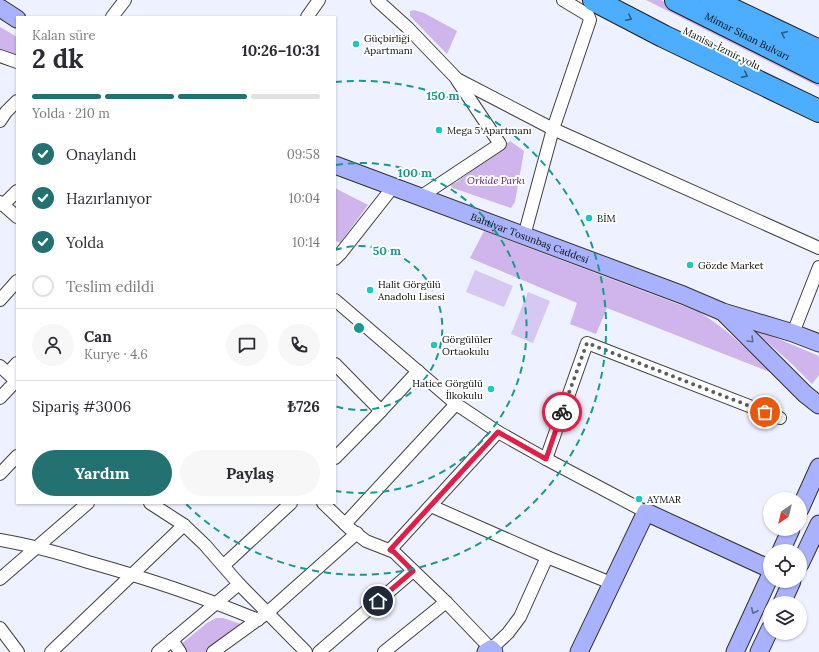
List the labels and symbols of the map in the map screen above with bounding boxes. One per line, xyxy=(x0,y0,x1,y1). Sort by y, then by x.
street label: Mimar Sinan Bulvarı xyxy=(702,10,792,63)
one-way arrow xyxy=(625,13,632,21)
street label: Manisa-İzmir yolu xyxy=(681,24,763,73)
one-way arrow xyxy=(781,31,788,39)
place label: Güçbirliği Apartmanı xyxy=(363,32,413,57)
marker: Güçbirliği Apartmanı xyxy=(351,39,361,49)
one-way arrow xyxy=(741,70,749,78)
text: 150 m xyxy=(426,88,460,103)
place label: Mega 5 Apartmanı xyxy=(447,124,532,137)
marker: Mega 5 Apartmanı xyxy=(434,125,444,135)
text: 100 m xyxy=(398,165,432,180)
park label: Orkide Parkı xyxy=(467,174,526,187)
street label: Bahtiyar Tosunbaş Caddesi xyxy=(469,210,591,266)
place label: BİM xyxy=(597,212,616,225)
marker: BİM xyxy=(584,213,594,223)
text: 50 m xyxy=(373,243,401,258)
place label: Gözde Market xyxy=(698,259,764,272)
marker: Gözde Market xyxy=(685,260,695,270)
place label: Halit Görgülü Anadolu Lisesi xyxy=(377,278,445,303)
marker: Halit Görgülü Anadolu Lisesi xyxy=(365,285,375,295)
centre of rings xyxy=(352,321,366,335)
place label: Görgülüler Ortaokulu xyxy=(442,333,493,358)
one-way arrow xyxy=(746,335,754,343)
marker: Görgülüler Ortaokulu xyxy=(429,340,439,350)
place label: Hatice Görgülü İlkokulu xyxy=(412,377,483,402)
marker: Hatice Görgülü İlkokulu xyxy=(486,384,496,394)
courier xyxy=(542,392,582,432)
pin xyxy=(748,395,782,429)
north arrow xyxy=(763,492,807,536)
place label: AYMAR xyxy=(646,493,682,506)
marker: AYMAR xyxy=(634,494,644,504)
pin xyxy=(361,584,395,618)
one-way arrow xyxy=(751,607,759,614)

